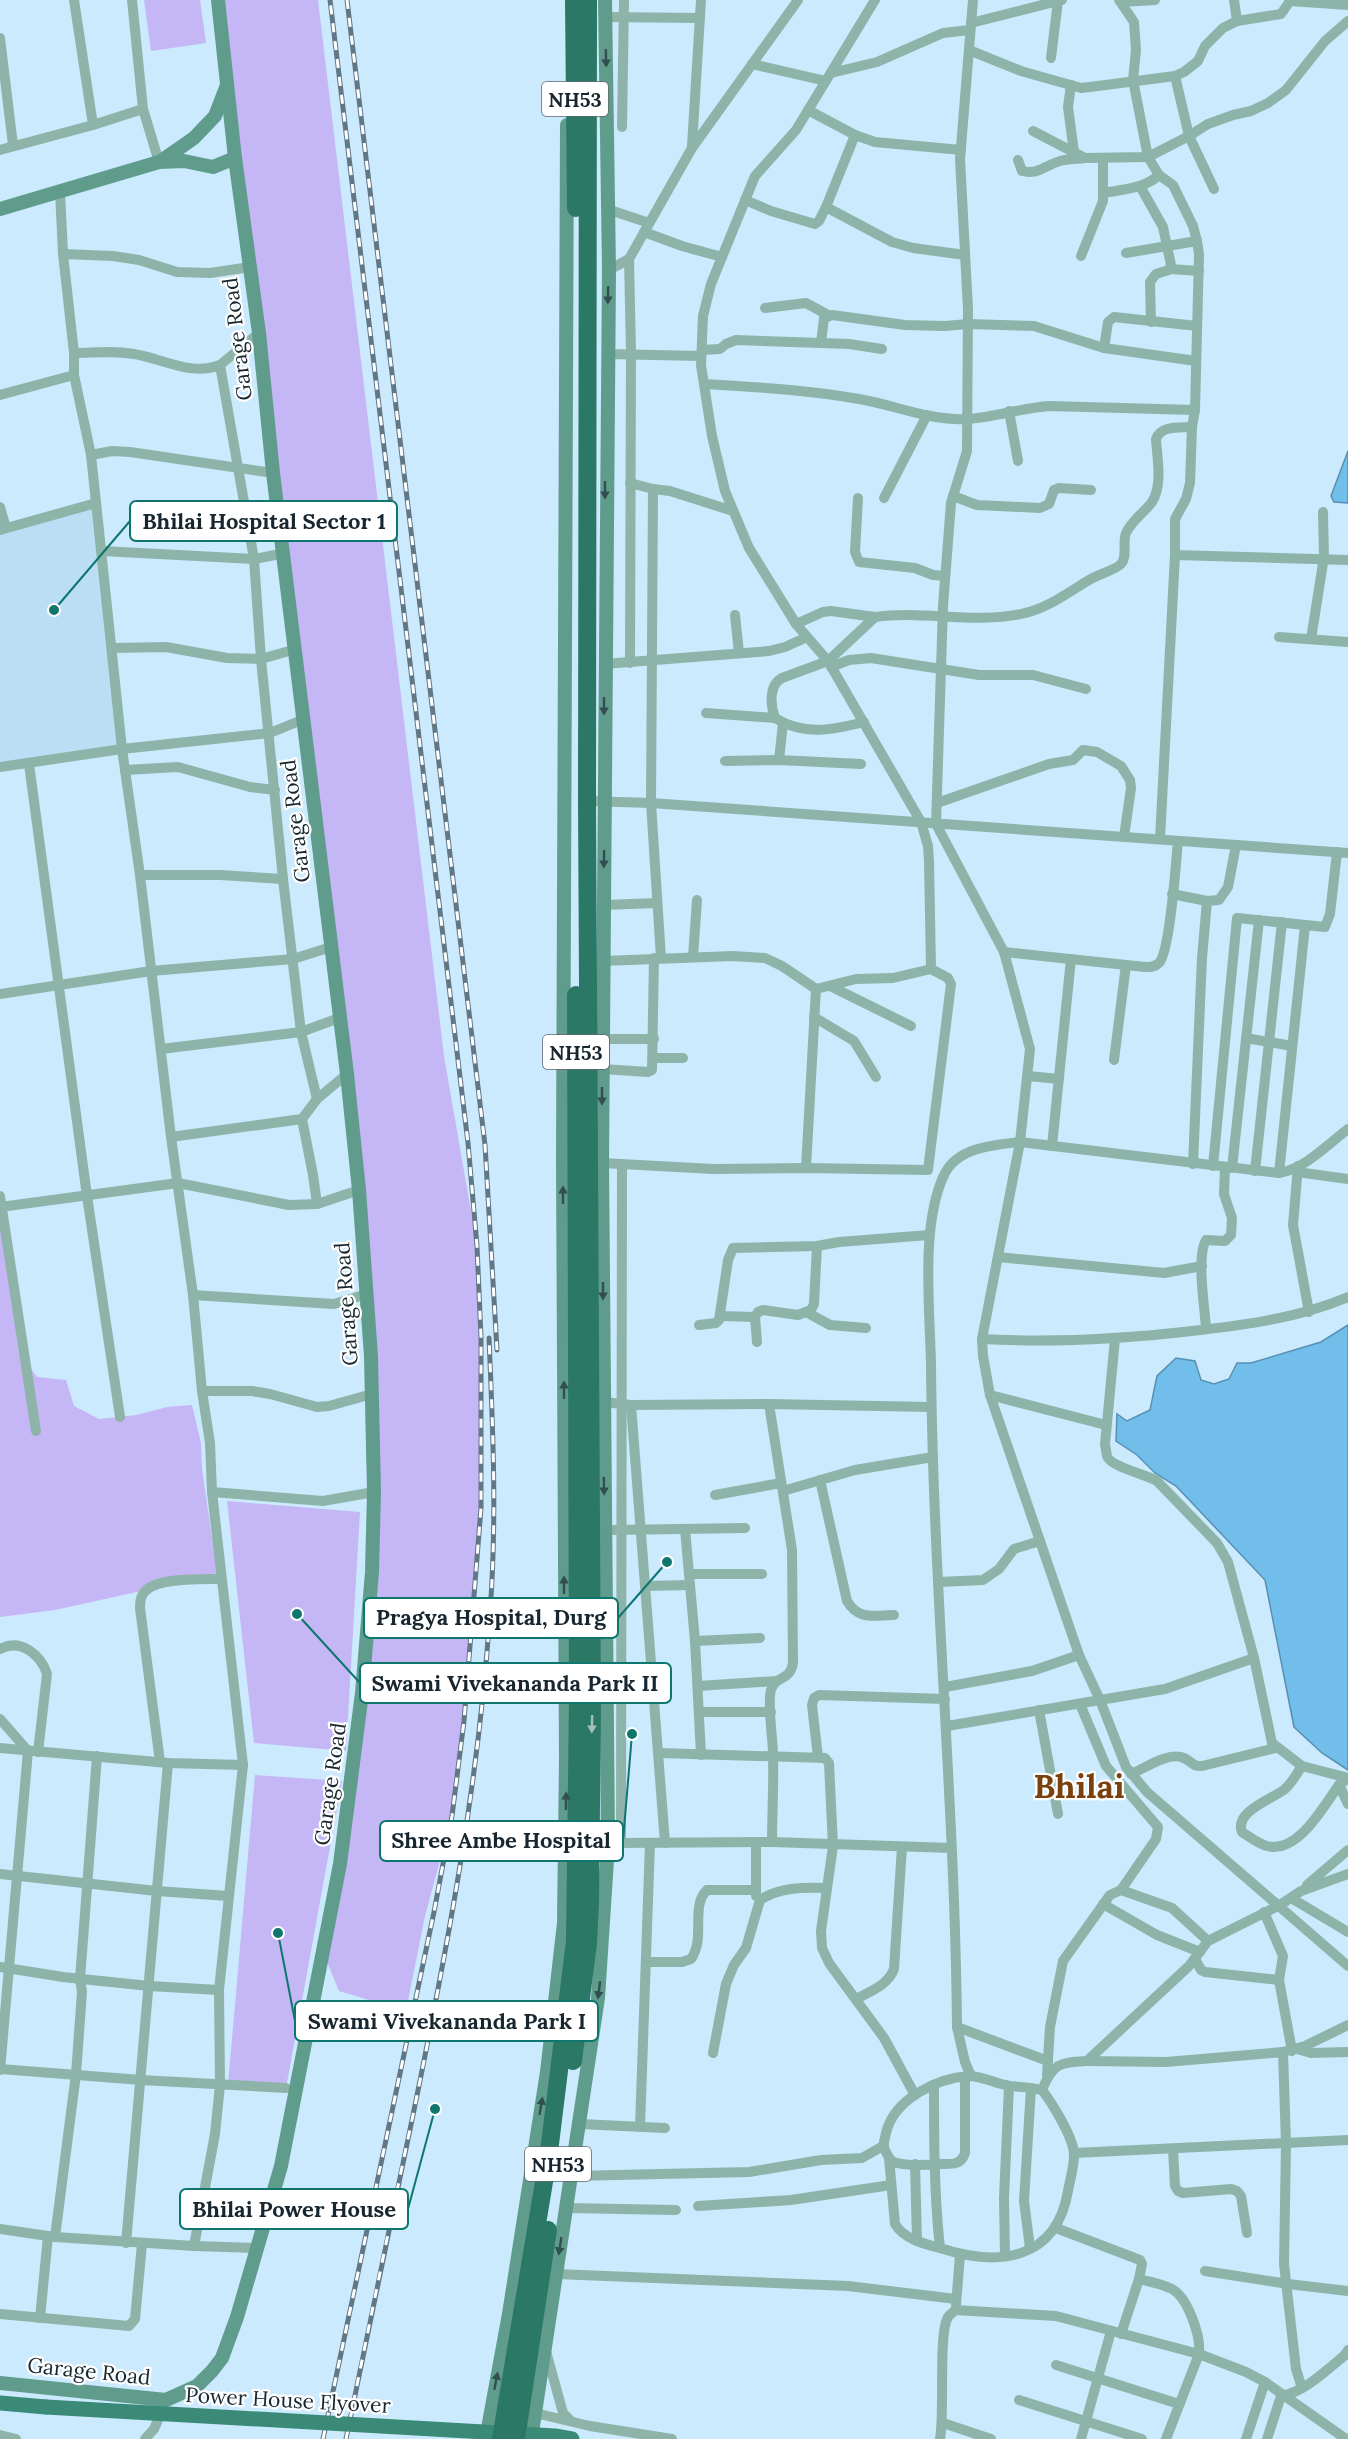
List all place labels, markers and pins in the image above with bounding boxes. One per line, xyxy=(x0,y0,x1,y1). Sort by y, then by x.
callout: Bhilai Hospital Sector 1 xyxy=(130,501,397,541)
callout: Pragya Hospital, Durg xyxy=(364,1598,618,1638)
callout: Swami Vivekananda Park II xyxy=(360,1663,671,1703)
callout: Shree Ambe Hospital xyxy=(380,1821,623,1861)
callout: Swami Vivekananda Park I xyxy=(295,2001,598,2041)
callout: Bhilai Power House xyxy=(180,2189,408,2229)

